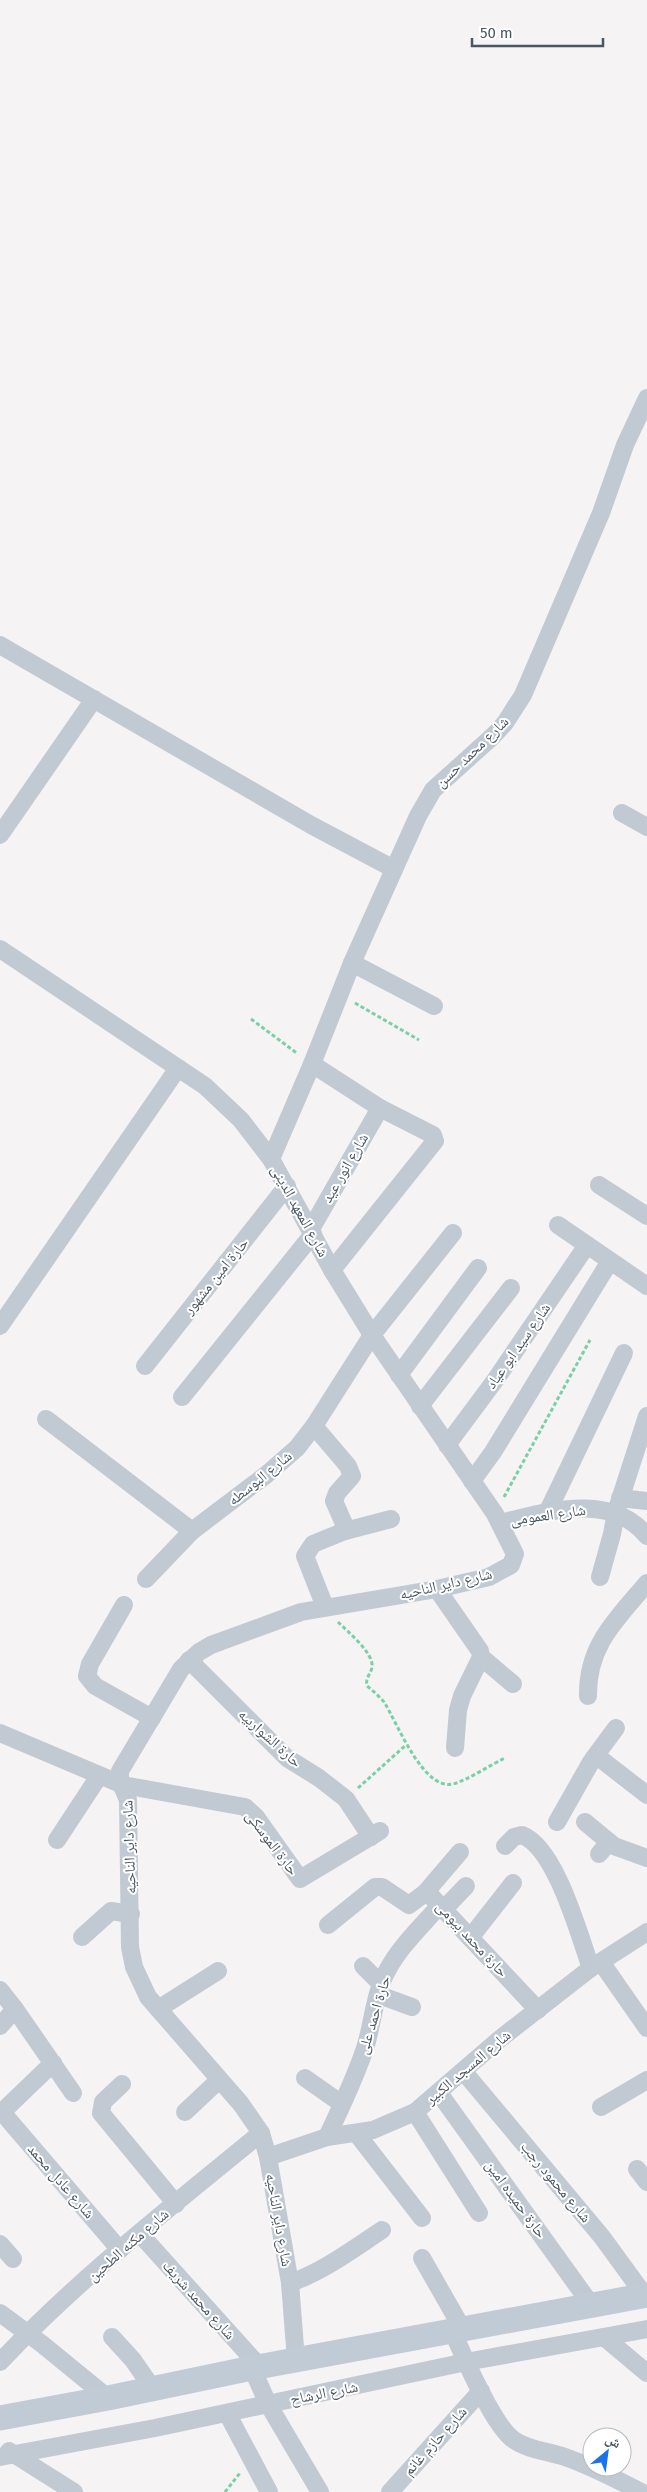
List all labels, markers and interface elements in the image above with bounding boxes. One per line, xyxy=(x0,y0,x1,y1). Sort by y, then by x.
scale bar xyxy=(472,15,603,47)
text: 50 m xyxy=(480,24,513,42)
street label: شارع محمد حسن xyxy=(432,712,513,792)
street label: شارع انور عيد xyxy=(318,1130,373,1206)
street label: شارع المعهد الدينى xyxy=(266,1162,333,1261)
street label: حارة امين مشهور xyxy=(179,1234,253,1319)
street label: شارع سيد ابو عياد xyxy=(482,1300,555,1393)
street label: شارع البوسطه xyxy=(225,1447,296,1510)
street label: شارع العمومى xyxy=(509,1501,587,1530)
street label: شارع داير الناحيه xyxy=(398,1565,494,1604)
street label: حارة الشواربيه xyxy=(235,1705,306,1771)
street label: شارع داير الناحيه xyxy=(118,1800,141,1894)
street label: حارة الموسكى xyxy=(241,1807,302,1880)
street label: حارة محمد بيومى xyxy=(432,1897,512,1982)
street label: حارة احمد على xyxy=(354,1973,396,2057)
street label: شارع المسجد الكبير xyxy=(421,2026,515,2109)
street label: شارع محمود رجب xyxy=(516,2138,595,2227)
street label: شارع عادل محمد xyxy=(23,2140,98,2223)
street label: حارة حميده امين xyxy=(481,2156,551,2243)
street label: شارع داير الناحيه xyxy=(261,2172,296,2268)
street label: شارع مكنه الطحين xyxy=(84,2205,173,2286)
street label: شارع محمد شريف xyxy=(158,2257,239,2344)
street label: شارع الرشاح xyxy=(289,2378,360,2409)
street label: شارع حازم غانم xyxy=(399,2403,471,2480)
north arrow xyxy=(582,2427,632,2477)
text: ش xyxy=(602,2430,624,2452)

